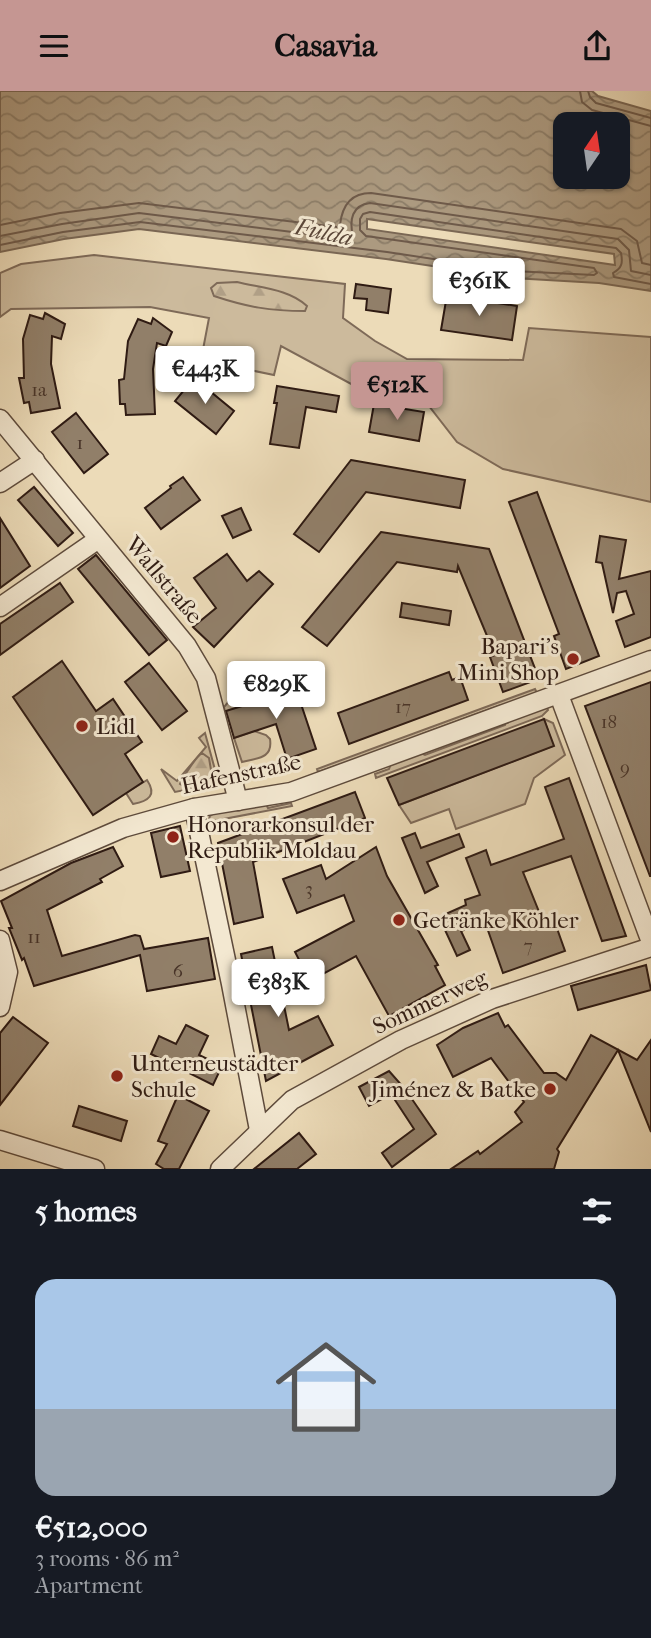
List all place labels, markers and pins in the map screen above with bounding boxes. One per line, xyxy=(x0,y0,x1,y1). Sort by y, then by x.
pin: €361K xyxy=(430,259,528,318)
pin: €443K xyxy=(156,347,254,406)
pin: €512K xyxy=(348,363,446,422)
place label: Bapari's Mini Shop xyxy=(457,633,559,686)
marker: Bapari's Mini Shop xyxy=(565,651,581,667)
pin: €829K xyxy=(227,661,325,721)
place label: Lidl xyxy=(96,713,136,740)
marker: Lidl xyxy=(74,718,90,734)
place label: Honorarkonsul der Republik Moldau xyxy=(187,811,374,864)
marker: Honorarkonsul der Republik Moldau xyxy=(165,829,181,845)
place label: Getränke Köhler xyxy=(413,907,579,934)
marker: Getränke Köhler xyxy=(391,912,407,928)
pin: €383K xyxy=(229,960,327,1019)
place label: Unterneustädter Schule xyxy=(131,1050,298,1103)
marker: Unterneustädter Schule xyxy=(109,1068,125,1084)
place label: Jiménez & Batke xyxy=(368,1076,536,1103)
marker: Jiménez & Batke xyxy=(542,1081,558,1097)

